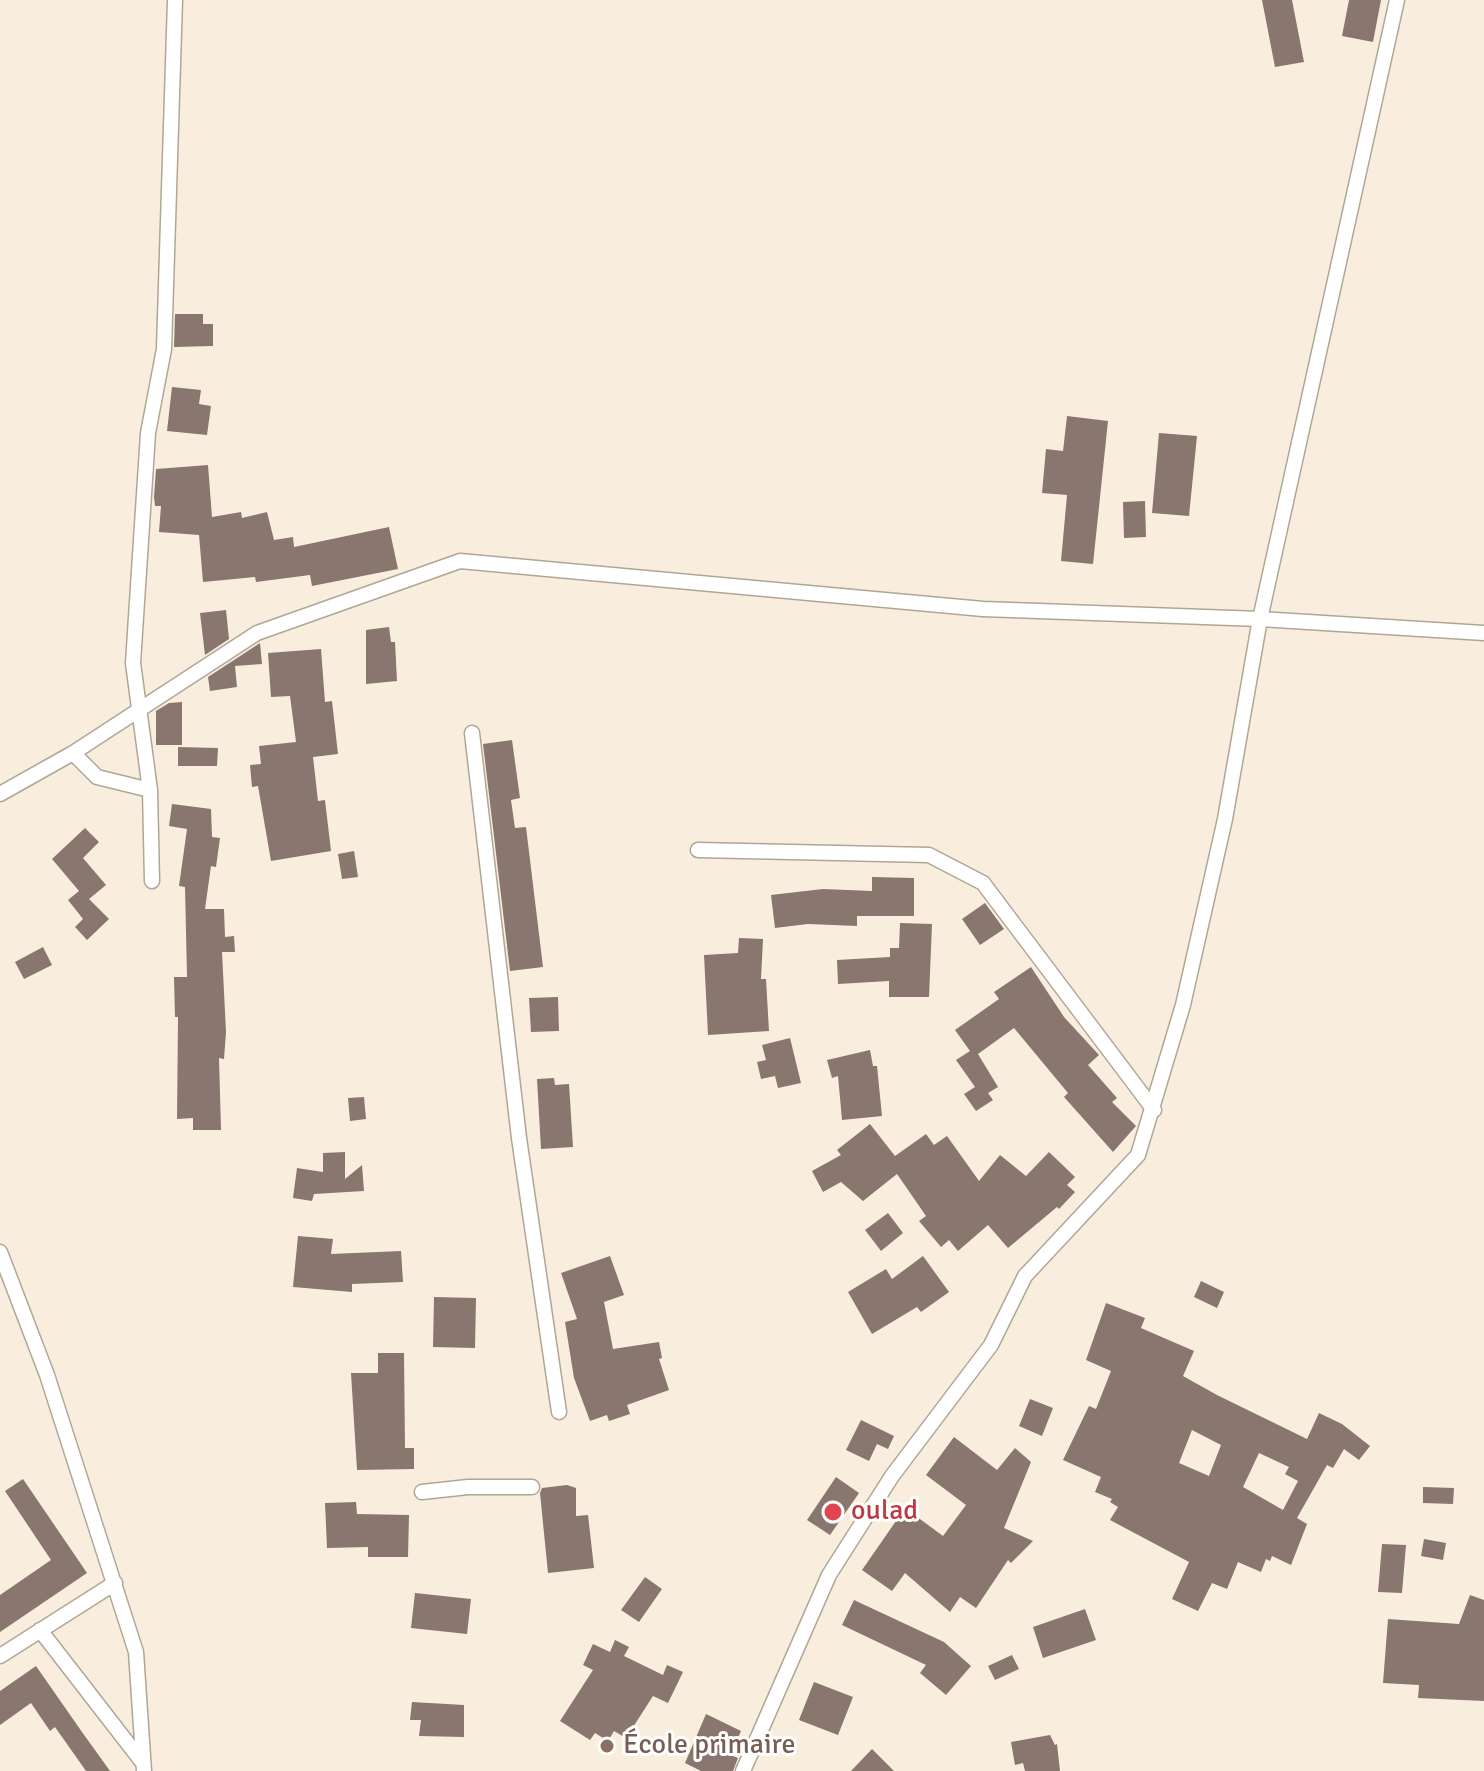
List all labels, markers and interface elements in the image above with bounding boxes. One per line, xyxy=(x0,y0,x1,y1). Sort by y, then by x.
place label: oulad xyxy=(851,1495,918,1529)
marker: oulad xyxy=(822,1501,844,1523)
place label: École primaire xyxy=(623,1729,795,1763)
marker: École primaire xyxy=(598,1737,616,1755)

